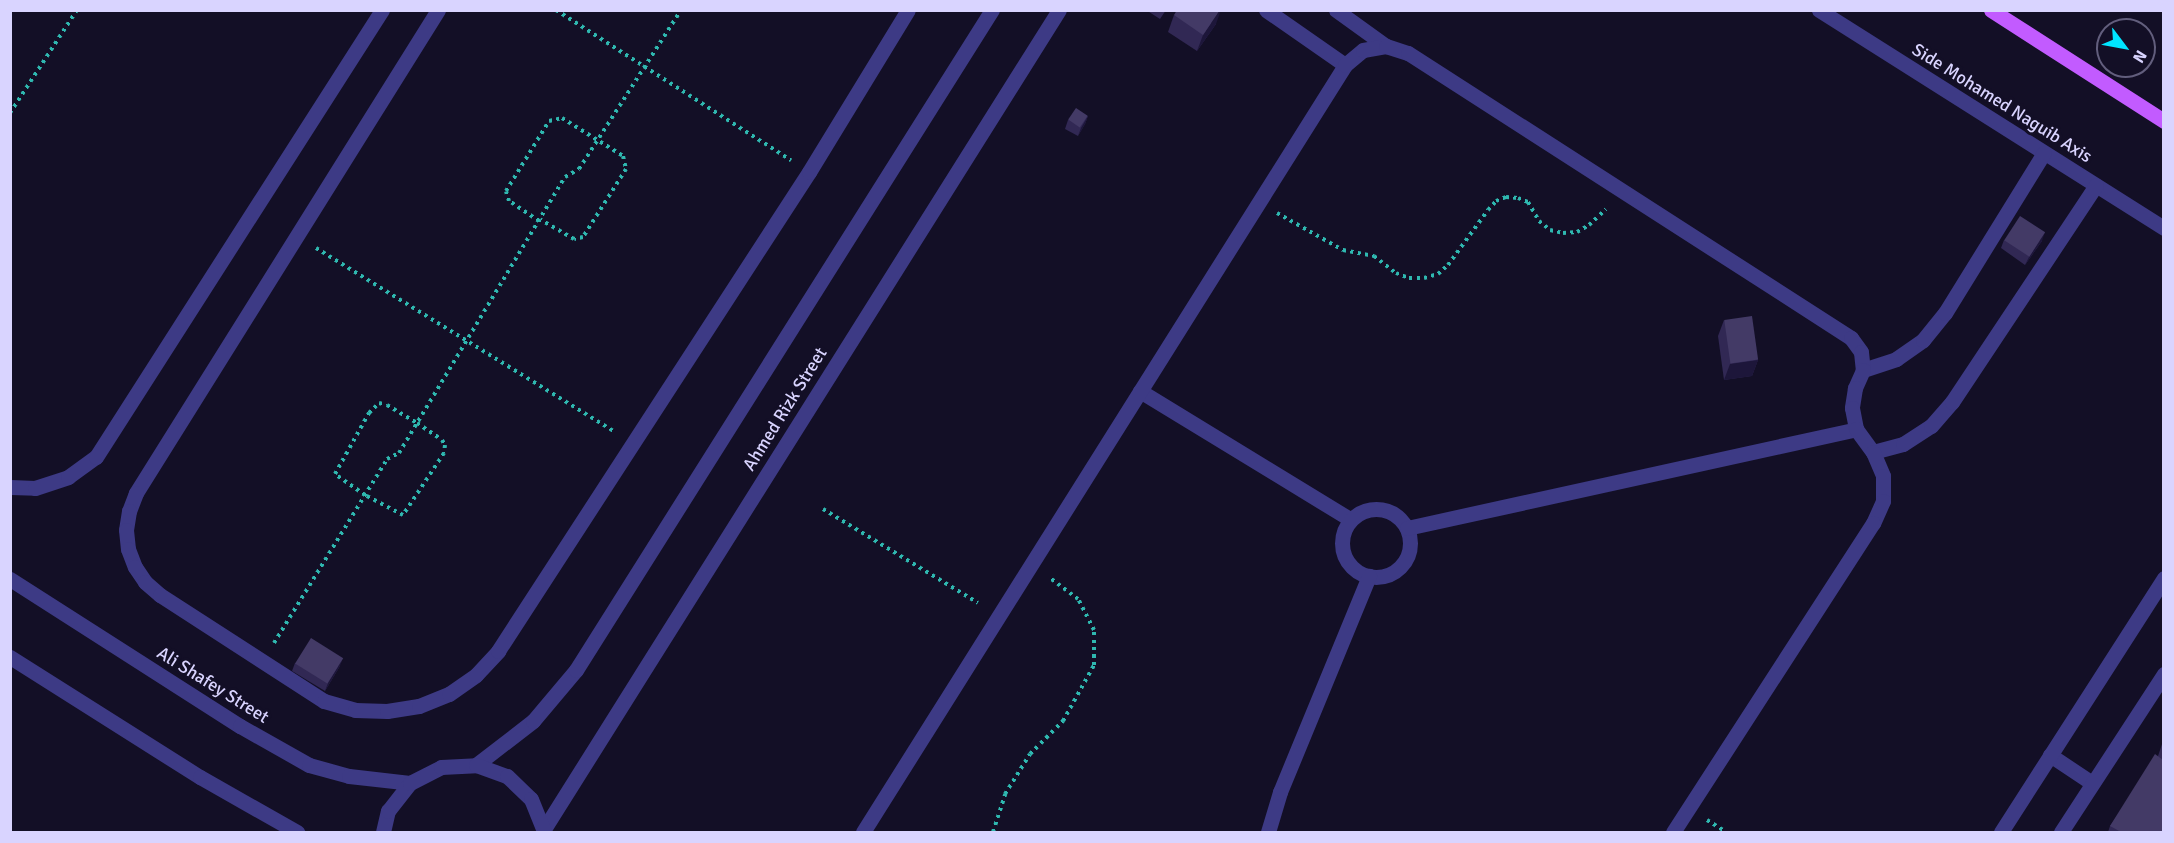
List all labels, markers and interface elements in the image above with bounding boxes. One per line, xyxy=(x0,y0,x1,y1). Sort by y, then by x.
north arrow xyxy=(2096,18,2156,78)
street label: Side Mohamed Naguib Axis xyxy=(1908,39,2096,167)
text: N xyxy=(2128,46,2151,66)
street label: Ahmed Rizk Street xyxy=(738,343,832,475)
street label: Ali Shafey Street xyxy=(153,642,273,728)

